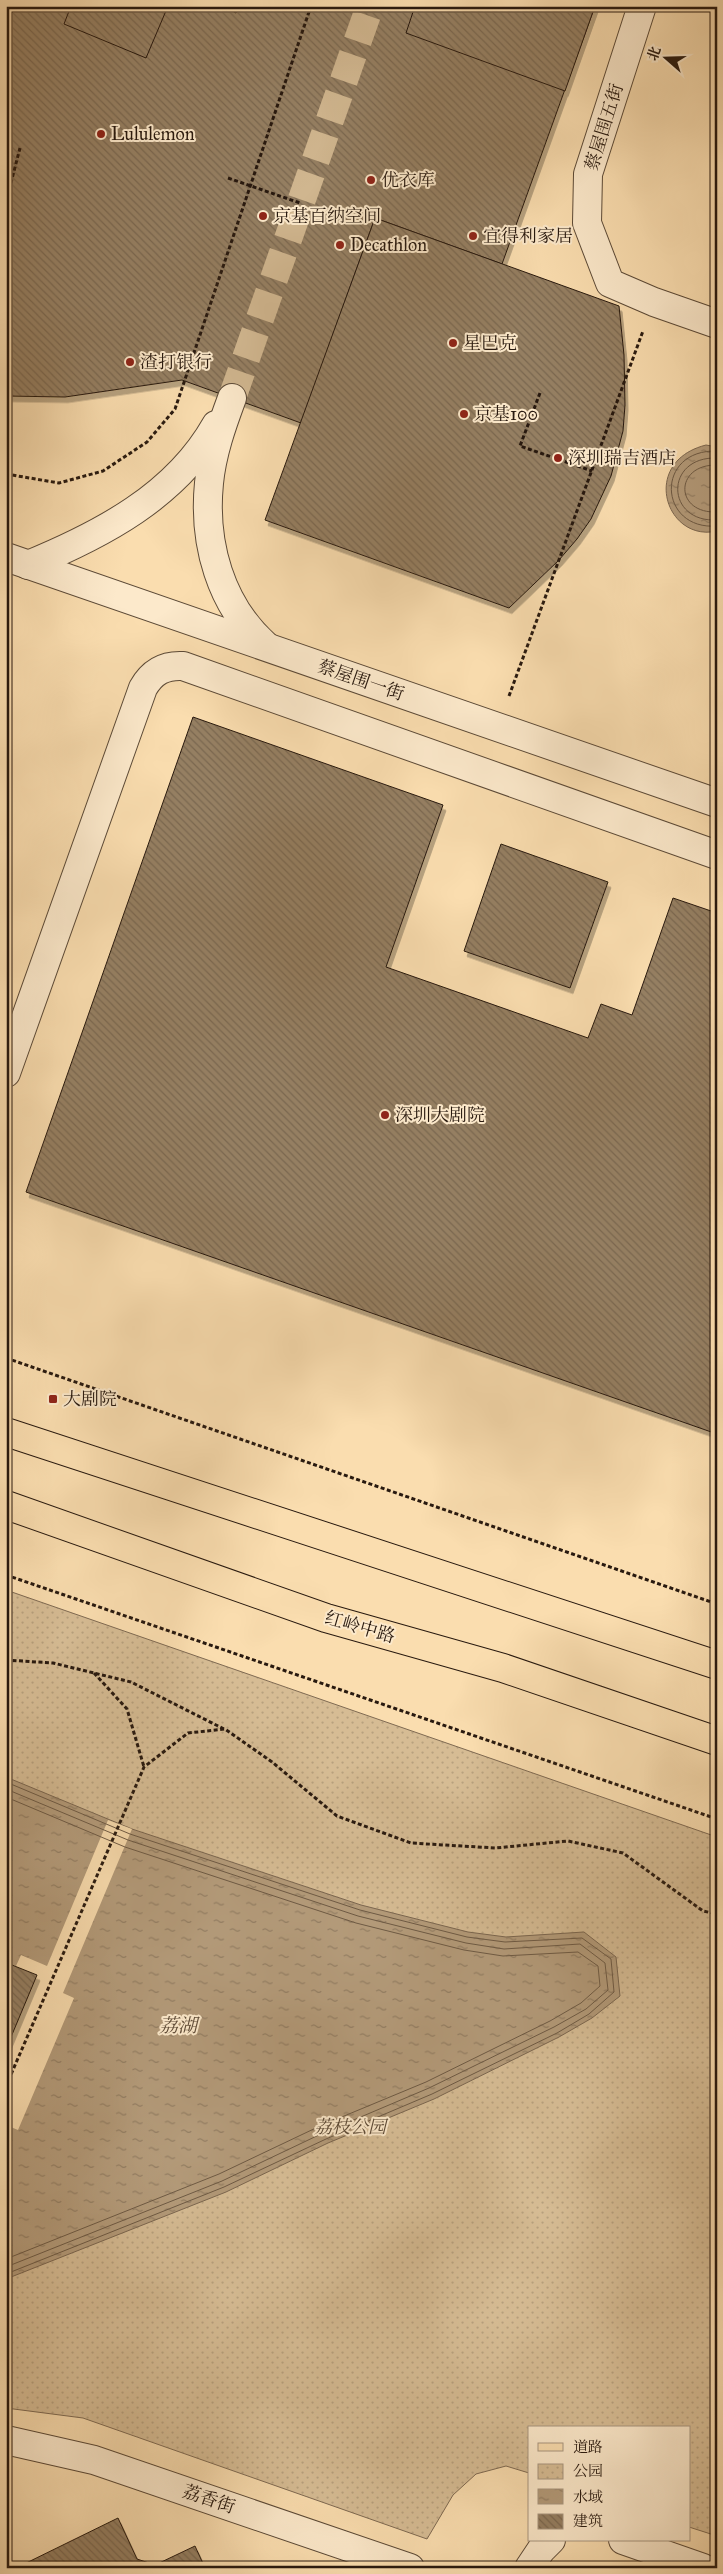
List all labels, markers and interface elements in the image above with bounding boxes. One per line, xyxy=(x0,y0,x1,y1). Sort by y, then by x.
north arrow xyxy=(640,32,690,82)
text: 北 xyxy=(644,44,665,63)
street label: 蔡屋围五街 xyxy=(580,81,628,173)
place label: Lululemon xyxy=(111,123,195,145)
marker: Lululemon xyxy=(95,128,107,140)
place label: 优衣库 xyxy=(381,169,435,191)
marker: 优衣库 xyxy=(365,174,377,186)
place label: 京基百纳空间 xyxy=(273,205,381,227)
marker: 京基百纳空间 xyxy=(257,210,269,222)
place label: 宜得利家居 xyxy=(483,225,573,247)
marker: 宜得利家居 xyxy=(467,230,479,242)
place label: Decathlon xyxy=(350,234,427,256)
marker: Decathlon xyxy=(334,239,346,251)
place label: 星巴克 xyxy=(463,332,517,354)
marker: 星巴克 xyxy=(447,337,459,349)
place label: 渣打银行 xyxy=(140,351,212,373)
marker: 渣打银行 xyxy=(124,356,136,368)
place label: 京基100 xyxy=(474,403,538,425)
marker: 京基100 xyxy=(458,408,470,420)
place label: 深圳瑞吉酒店 xyxy=(568,447,676,469)
marker: 深圳瑞吉酒店 xyxy=(552,452,564,464)
street label: 蔡屋围一街 xyxy=(315,655,407,705)
place label: 深圳大剧院 xyxy=(395,1104,485,1126)
marker: 深圳大剧院 xyxy=(379,1109,391,1121)
place label: 大剧院 xyxy=(63,1388,117,1410)
marker: 大剧院 xyxy=(47,1393,59,1405)
street label: 红岭中路 xyxy=(322,1607,398,1647)
water label: 荔湖 xyxy=(159,2014,200,2037)
park label: 荔枝公园 xyxy=(314,2116,389,2138)
legend xyxy=(528,2426,690,2542)
text: 道路 xyxy=(573,2438,603,2456)
text: 公园 xyxy=(573,2462,603,2480)
street label: 荔香街 xyxy=(180,2480,238,2518)
text: 水域 xyxy=(573,2488,603,2506)
text: 建筑 xyxy=(573,2512,603,2530)

